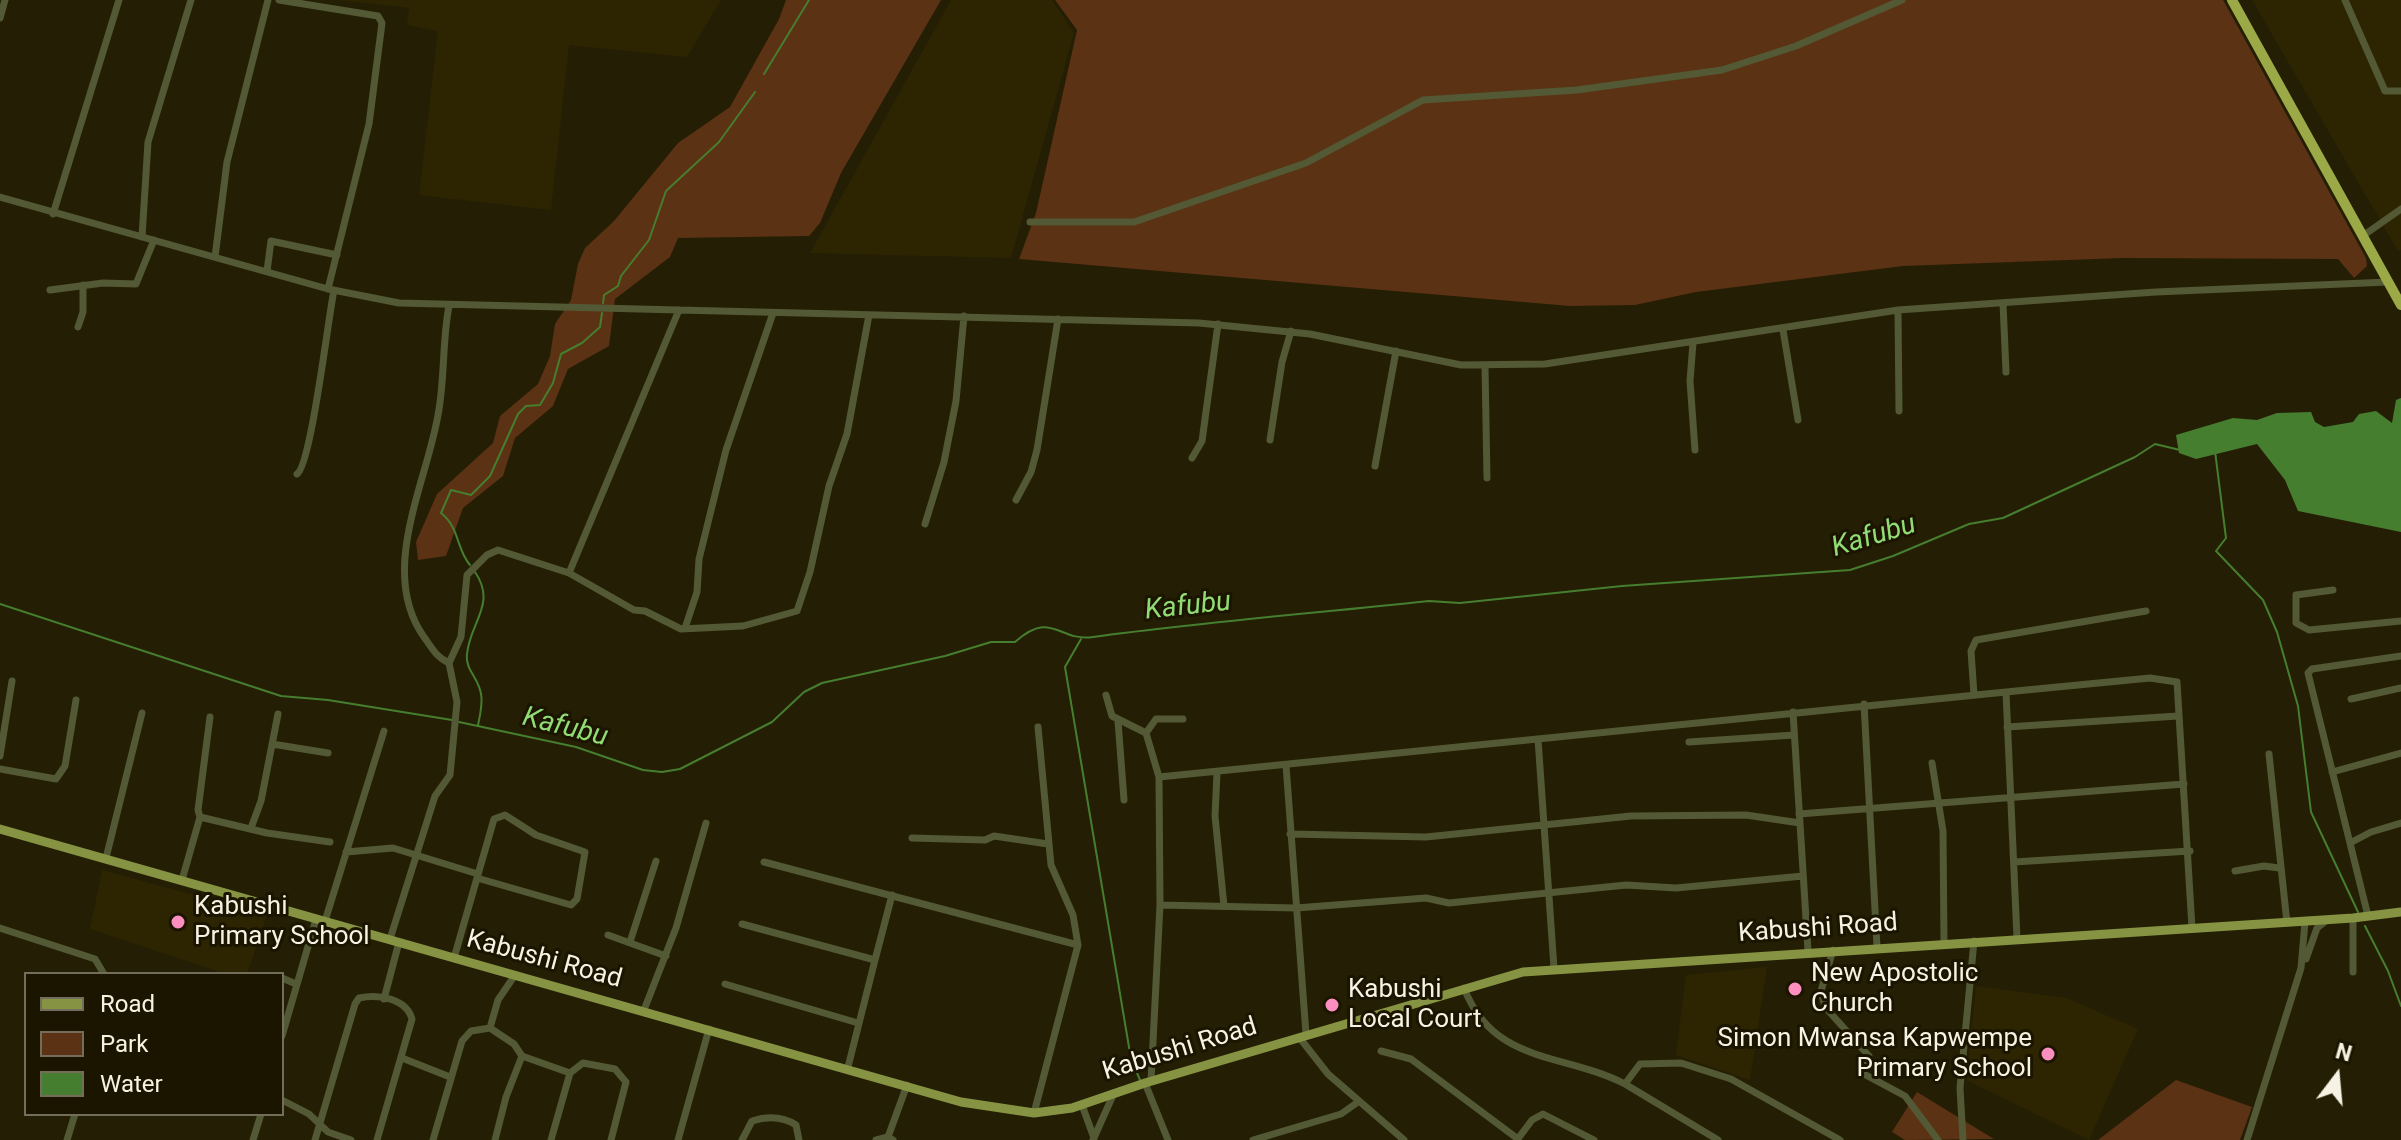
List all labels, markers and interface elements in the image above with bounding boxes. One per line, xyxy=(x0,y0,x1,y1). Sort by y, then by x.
water label: Kafubu xyxy=(1828,508,1920,566)
water label: Kafubu xyxy=(1143,586,1233,628)
water label: Kafubu xyxy=(519,701,611,755)
place label: Kabushi Primary School xyxy=(194,891,370,952)
street label: Kabushi Road xyxy=(1737,908,1899,950)
marker: Kabushi Primary School xyxy=(169,913,187,931)
street label: Kabushi Road xyxy=(463,924,625,996)
place label: New Apostolic Church xyxy=(1811,958,1978,1020)
legend xyxy=(24,972,284,1116)
place label: Kabushi Local Court xyxy=(1348,974,1481,1036)
marker: New Apostolic Church xyxy=(1786,980,1804,998)
text: Road xyxy=(100,990,155,1018)
marker: Kabushi Local Court xyxy=(1323,996,1341,1014)
street label: Kabushi Road xyxy=(1099,1012,1261,1088)
place label: Simon Mwansa Kapwempe Primary School xyxy=(1717,1023,2032,1084)
text: Park xyxy=(100,1030,148,1058)
north arrow xyxy=(2297,1036,2377,1116)
text: N xyxy=(2333,1038,2355,1067)
marker: Simon Mwansa Kapwempe Primary School xyxy=(2039,1045,2057,1063)
text: Water xyxy=(100,1070,163,1098)

